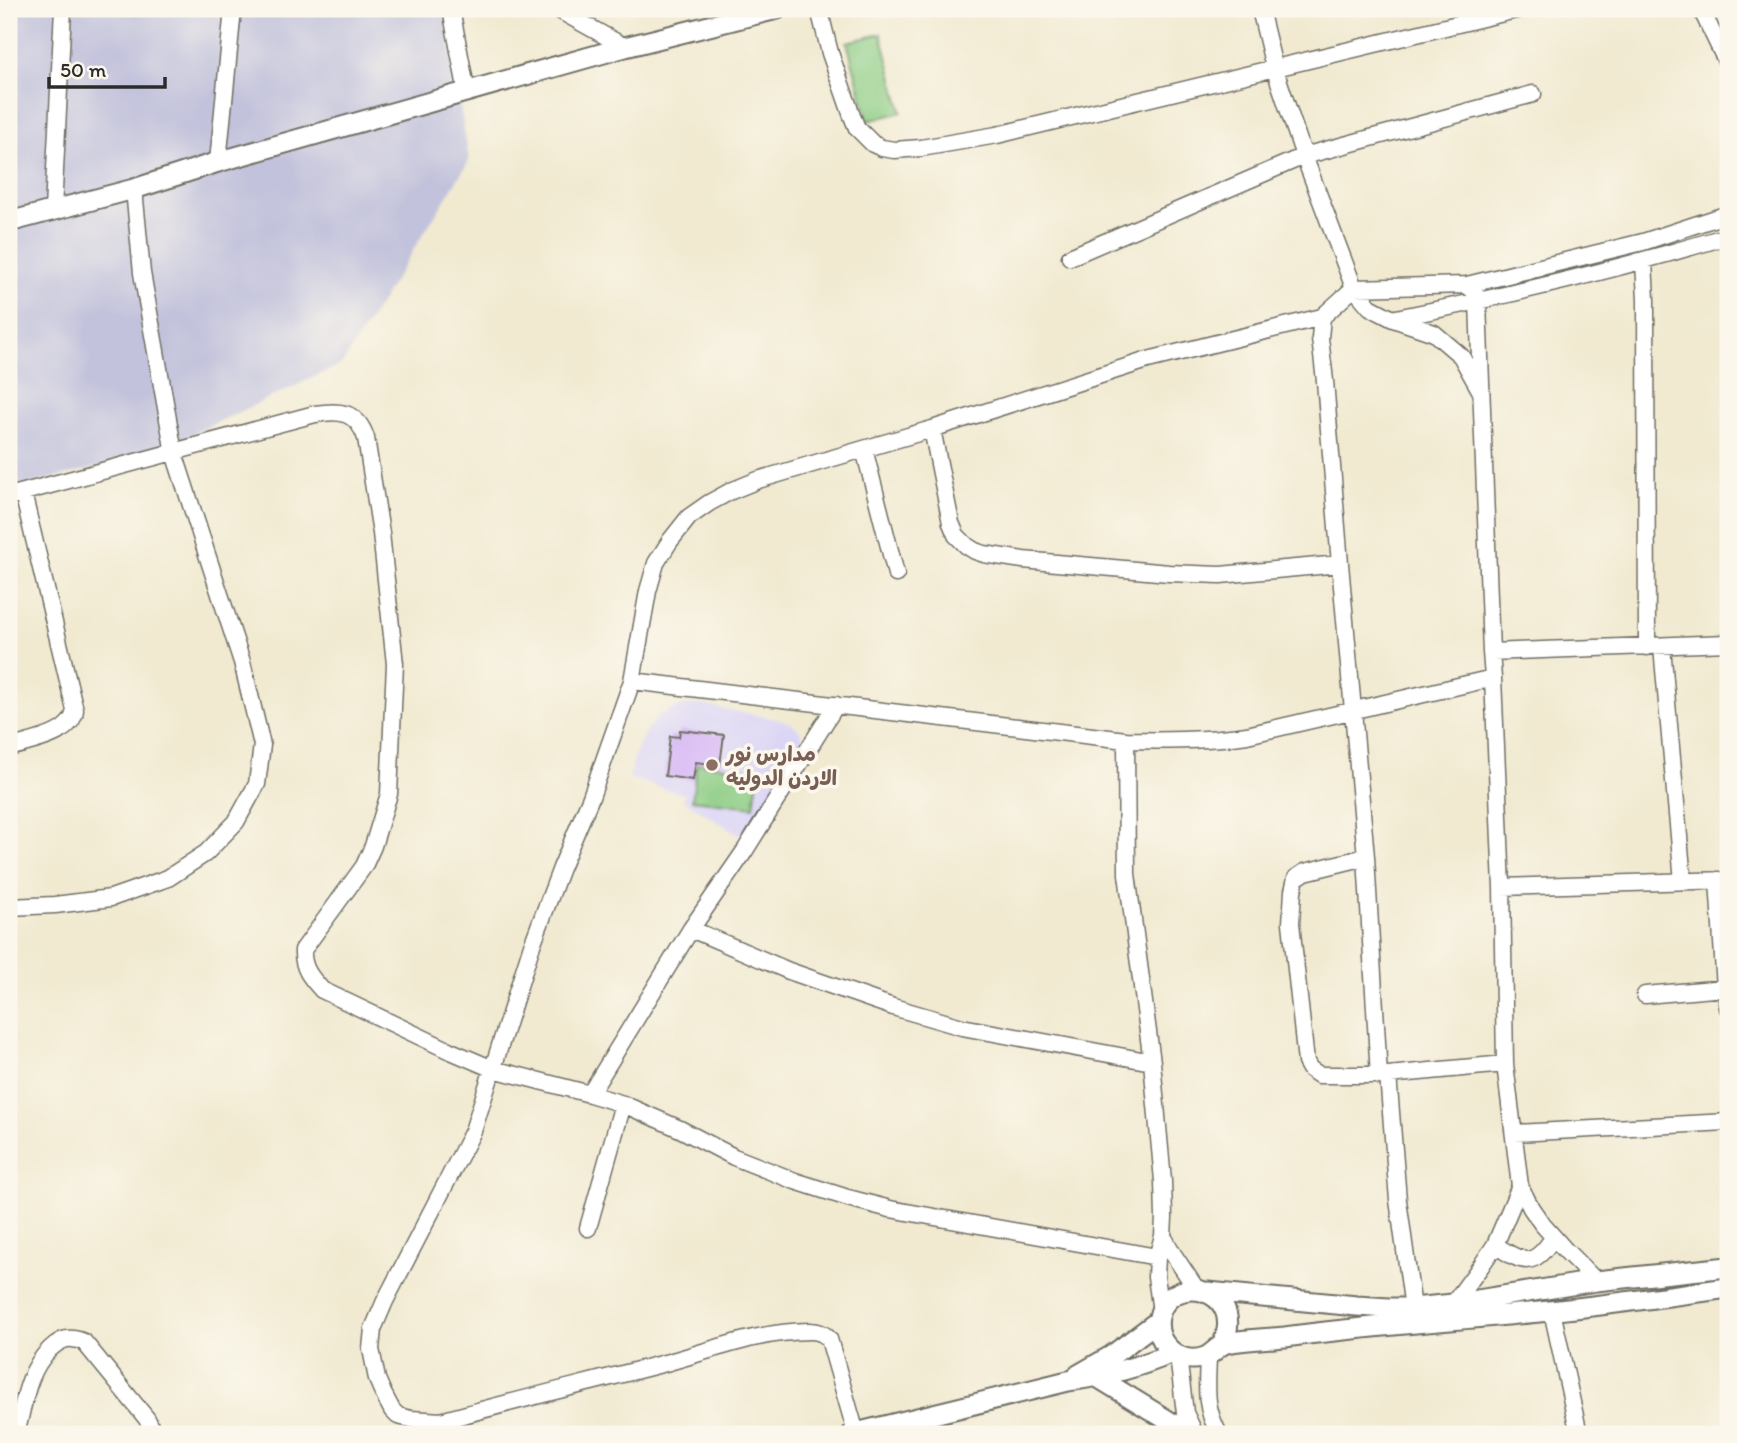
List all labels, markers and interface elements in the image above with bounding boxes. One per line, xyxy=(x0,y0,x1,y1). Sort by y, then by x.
scale bar xyxy=(49,46,164,90)
text: 50 m xyxy=(60,57,107,82)
place label: مدارس نور الاردن الدوليه xyxy=(724,741,837,791)
marker: مدارس نور الاردن الدوليه xyxy=(704,757,720,773)

